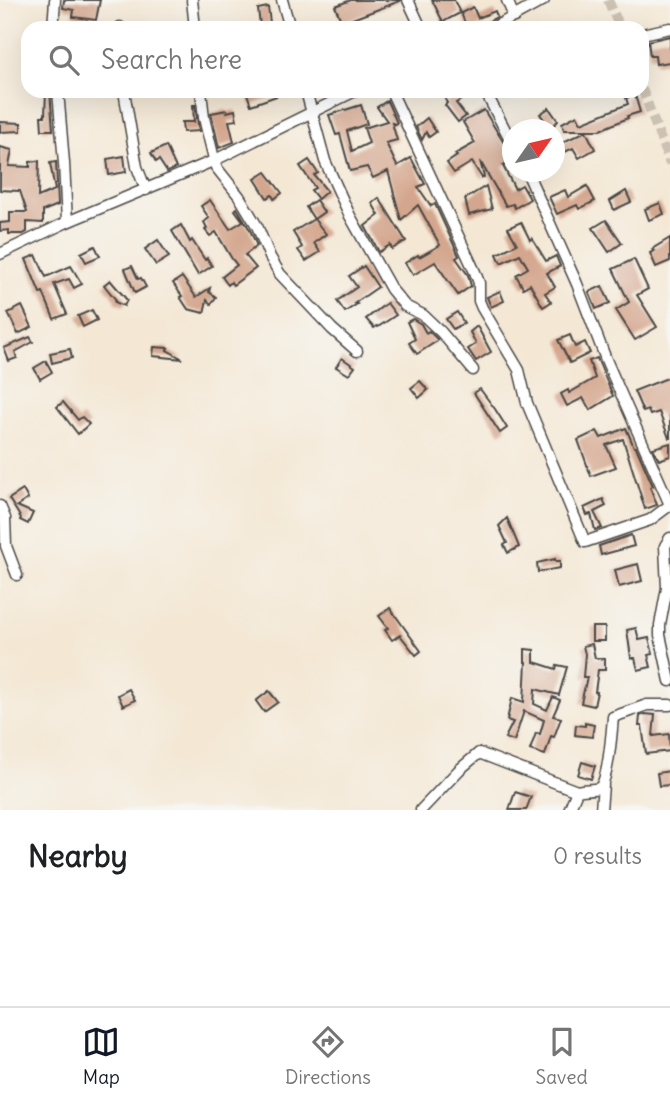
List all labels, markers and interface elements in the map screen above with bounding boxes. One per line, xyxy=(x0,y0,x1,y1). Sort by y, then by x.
search box xyxy=(21,21,649,98)
icon: search xyxy=(45,41,83,79)
text: Search here xyxy=(101,43,242,76)
north arrow xyxy=(502,119,565,182)
text: Nearby xyxy=(28,837,128,875)
text: 0 results xyxy=(553,841,642,870)
tab: Map xyxy=(82,1023,120,1089)
tab: Directions xyxy=(285,1023,371,1089)
tab: Saved xyxy=(536,1023,588,1089)

